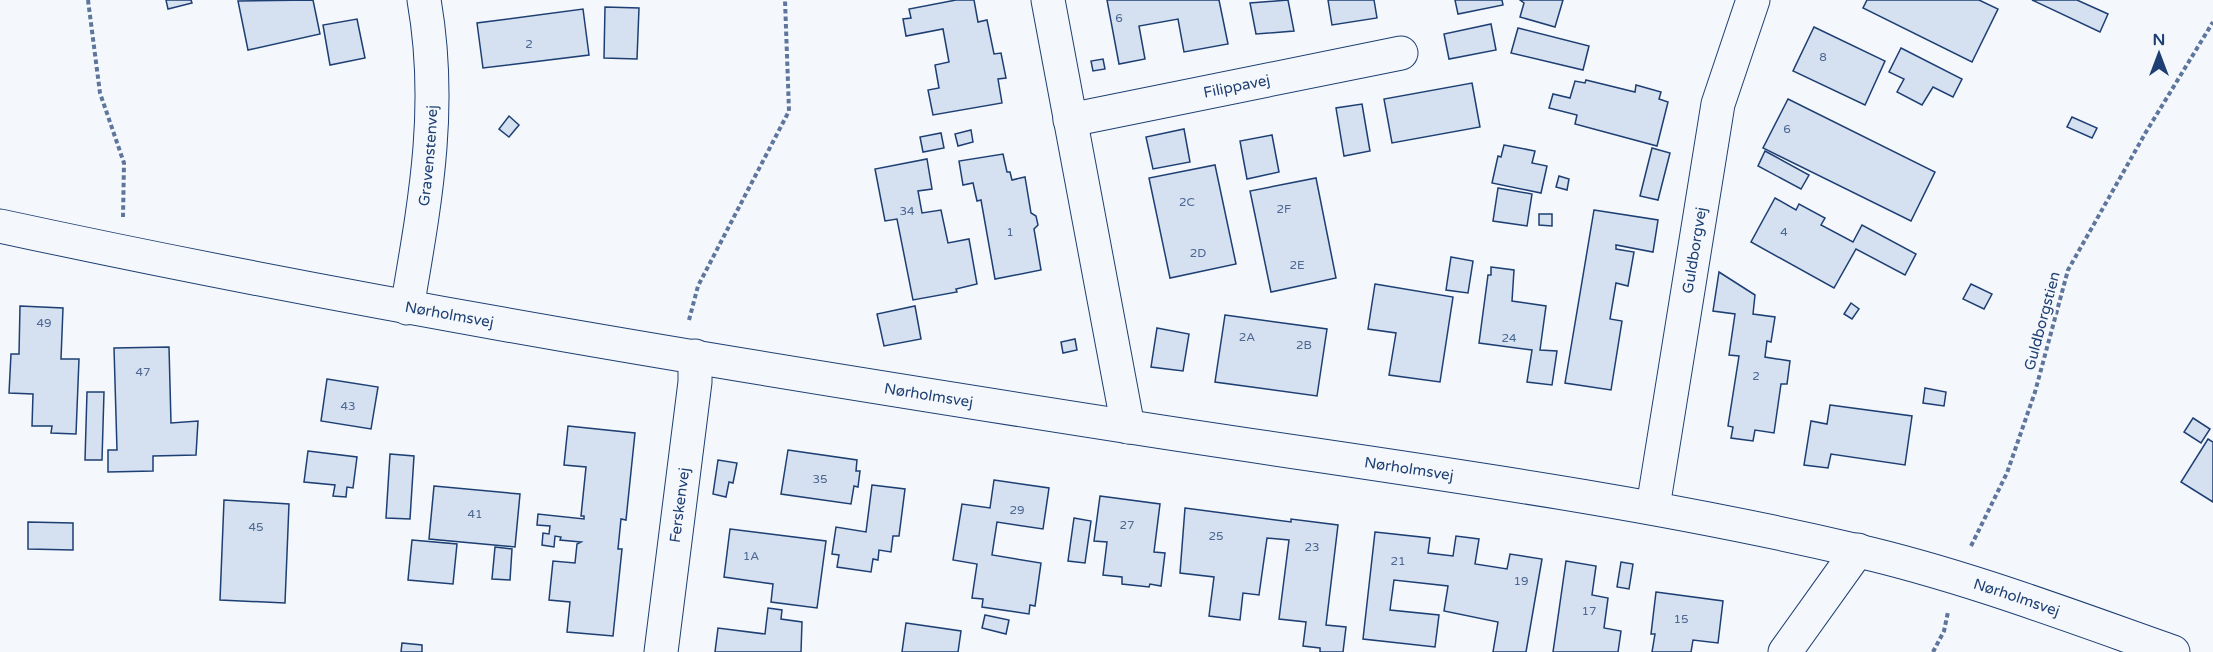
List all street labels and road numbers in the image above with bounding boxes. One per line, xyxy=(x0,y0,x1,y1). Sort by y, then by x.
street label: Filippavej xyxy=(1202,71,1272,102)
street label: Gravenstenvej xyxy=(415,105,441,207)
street label: Guldborgvej xyxy=(1679,206,1710,295)
street label: Guldborgstien xyxy=(2020,270,2064,372)
street label: Nørholmsvej xyxy=(404,298,495,331)
street label: Nørholmsvej xyxy=(883,379,974,411)
street label: Nørholmsvej xyxy=(1363,453,1455,484)
street label: Ferskenvej xyxy=(666,466,693,544)
street label: Nørholmsvej xyxy=(1971,575,2062,620)

